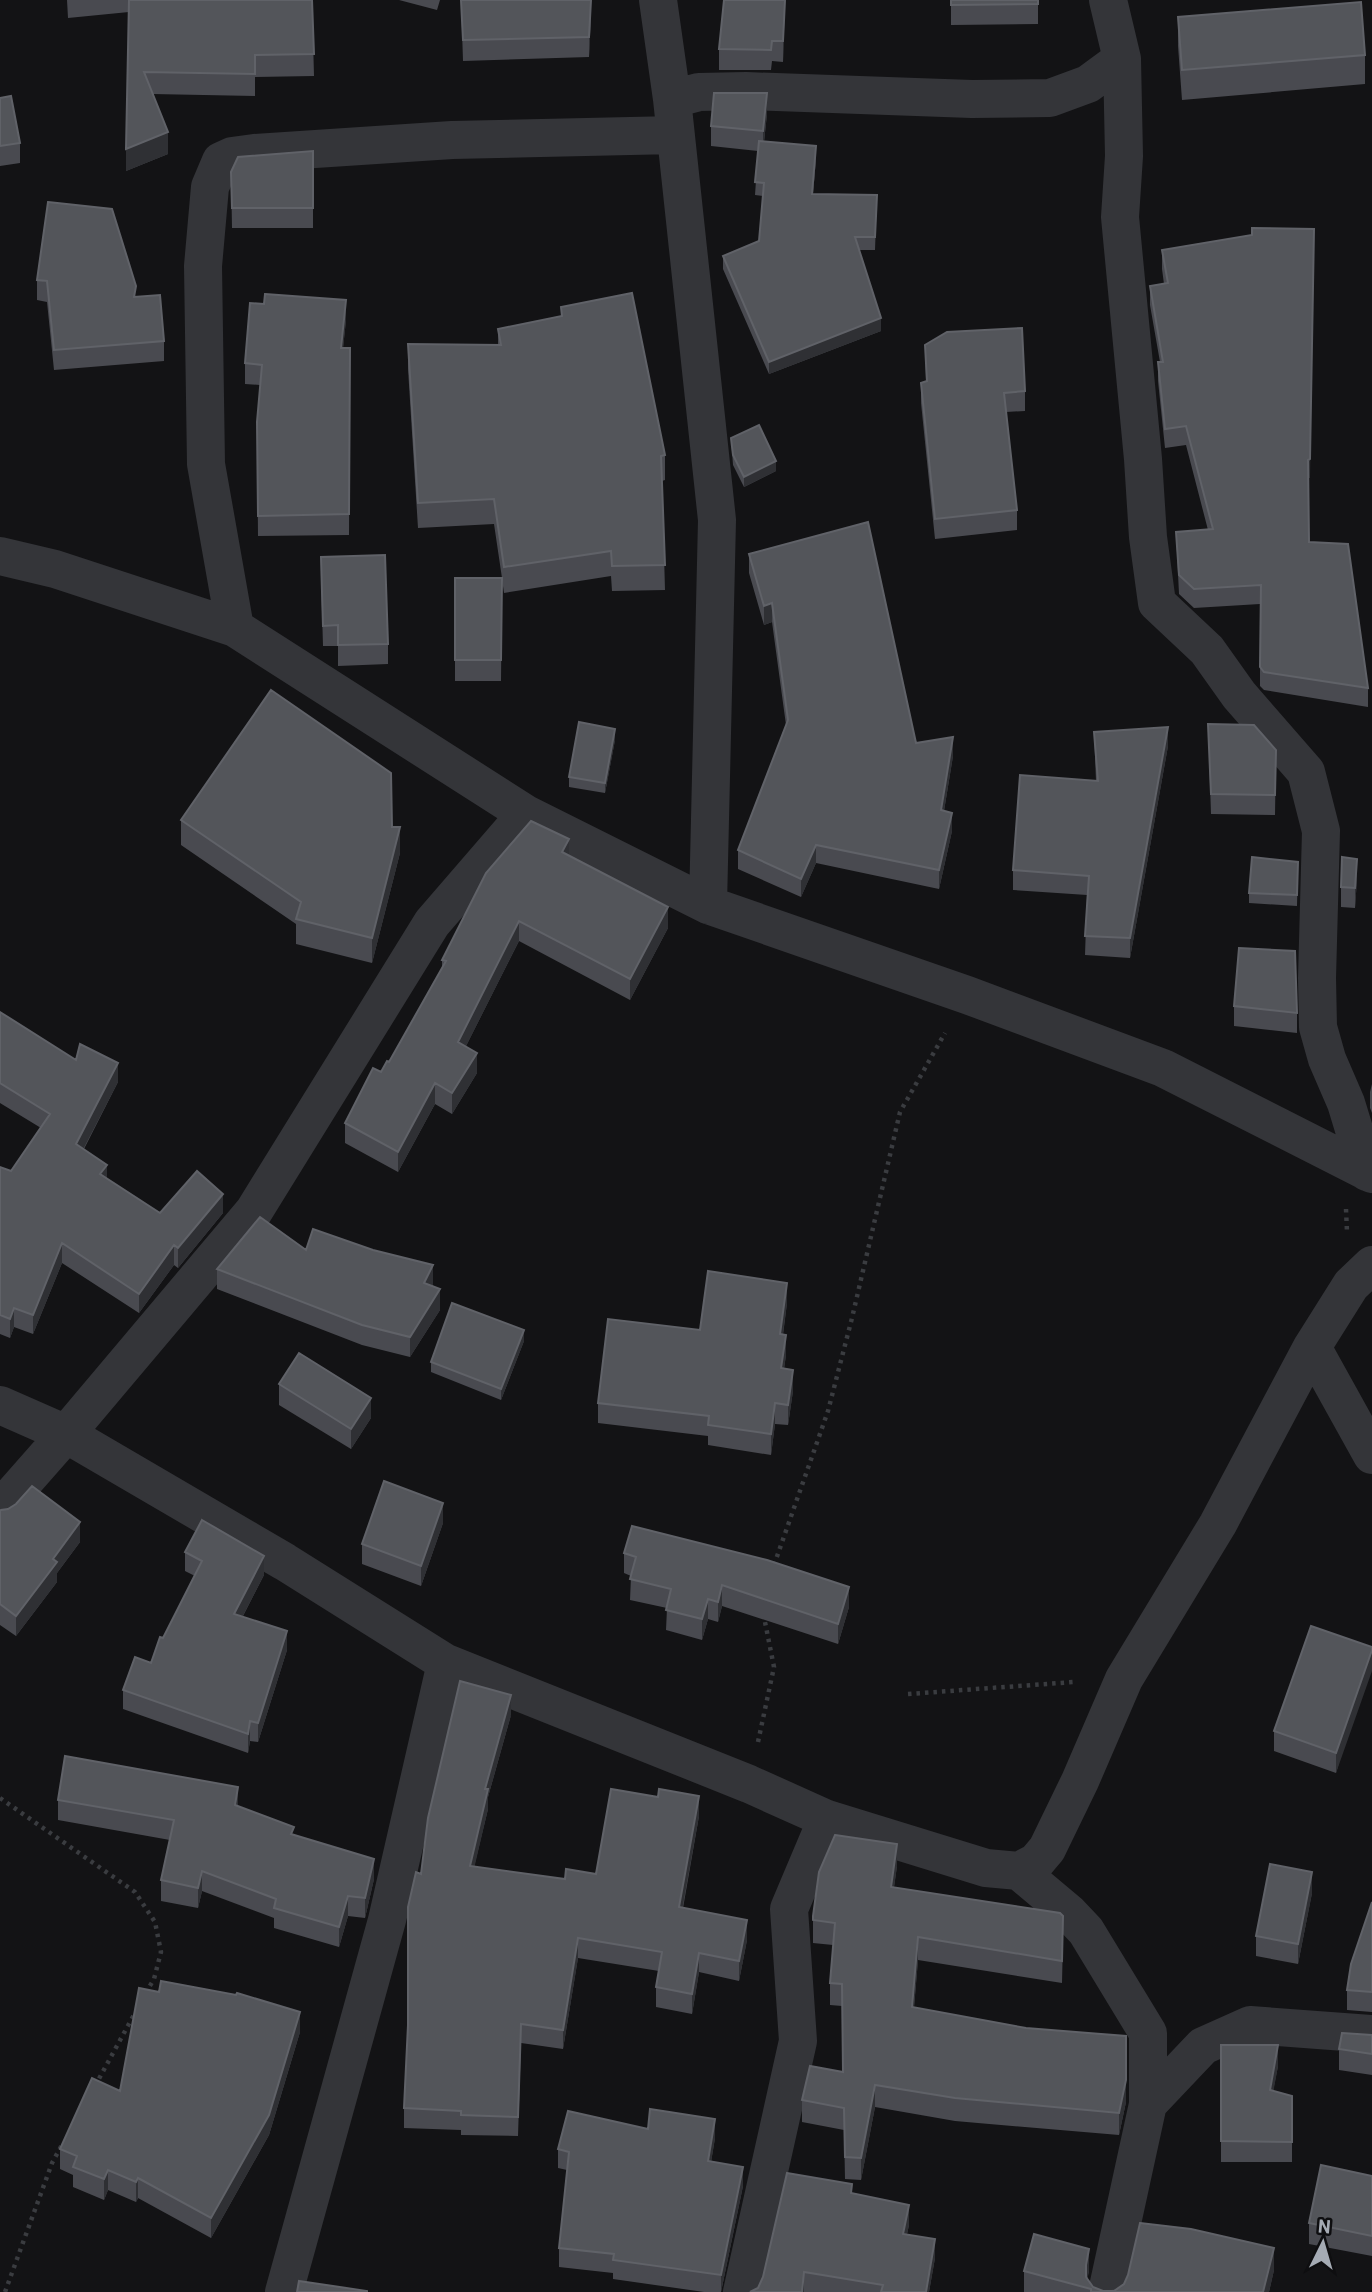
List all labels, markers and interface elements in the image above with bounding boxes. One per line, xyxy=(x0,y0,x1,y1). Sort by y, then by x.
north arrow xyxy=(1288,2208,1358,2278)
text: N xyxy=(1317,2214,1332,2238)

